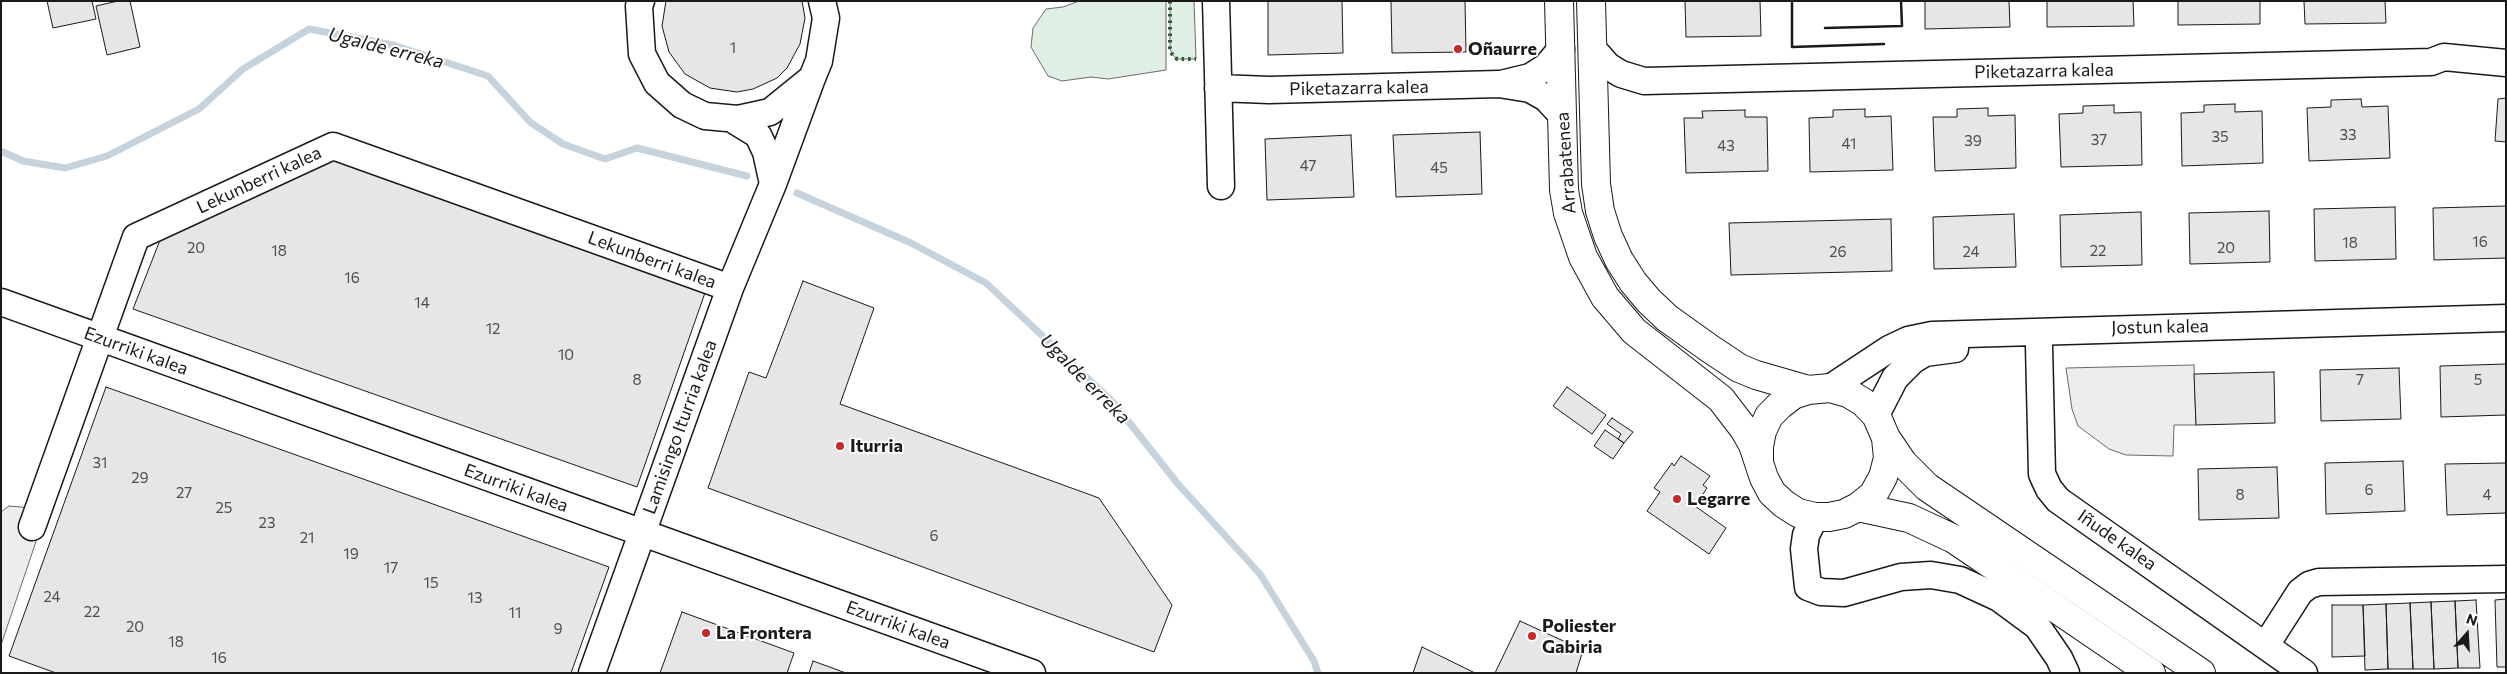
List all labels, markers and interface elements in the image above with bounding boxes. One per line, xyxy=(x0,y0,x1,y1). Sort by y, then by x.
water label: Ugalde erreka xyxy=(326,23,446,73)
place label: Oñaurre xyxy=(1468,38,1537,60)
house number: 1 xyxy=(730,39,736,57)
marker: Oñaurre xyxy=(1452,43,1464,55)
street label: Piketazarra kalea xyxy=(1974,59,2114,83)
street label: Piketazarra kalea xyxy=(1289,76,1429,100)
street label: Arrabatenea xyxy=(1552,111,1580,215)
house number: 33 xyxy=(2339,126,2357,144)
house number: 35 xyxy=(2211,128,2229,146)
house number: 37 xyxy=(2091,131,2107,149)
house number: 39 xyxy=(1964,132,1982,150)
house number: 41 xyxy=(1842,135,1856,153)
house number: 43 xyxy=(1717,137,1735,155)
street label: Lekunberri kalea xyxy=(193,142,325,218)
house number: 47 xyxy=(1300,157,1316,175)
house number: 45 xyxy=(1430,159,1448,177)
street label: Lekunberri kalea xyxy=(585,227,719,293)
house number: 16 xyxy=(2472,233,2488,251)
house number: 18 xyxy=(2342,234,2358,252)
house number: 20 xyxy=(187,239,205,257)
house number: 20 xyxy=(2217,239,2235,257)
house number: 18 xyxy=(271,242,287,260)
house number: 22 xyxy=(2090,242,2106,260)
house number: 26 xyxy=(1829,243,1847,261)
house number: 24 xyxy=(1962,243,1980,261)
house number: 16 xyxy=(344,269,360,287)
house number: 14 xyxy=(414,294,430,312)
street label: Jostun kalea xyxy=(2111,315,2209,339)
house number: 12 xyxy=(486,320,500,338)
street label: Ezurriki kalea xyxy=(81,322,191,380)
water label: Ugalde erreka xyxy=(1035,329,1135,429)
street label: Lamisingo Iturria kalea xyxy=(638,337,722,517)
house number: 10 xyxy=(558,346,574,364)
house number: 8 xyxy=(632,371,642,389)
house number: 7 xyxy=(2356,371,2364,389)
house number: 5 xyxy=(2474,371,2482,389)
place label: Iturria xyxy=(850,435,903,457)
marker: Iturria xyxy=(834,440,846,452)
house number: 31 xyxy=(93,454,107,472)
street label: Ezurriki kalea xyxy=(461,459,571,517)
house number: 29 xyxy=(131,469,149,487)
house number: 6 xyxy=(2364,481,2374,499)
house number: 27 xyxy=(176,484,192,502)
house number: 8 xyxy=(2235,486,2245,504)
house number: 4 xyxy=(2483,486,2491,504)
place label: Legarre xyxy=(1687,488,1750,510)
marker: Legarre xyxy=(1671,493,1683,505)
house number: 25 xyxy=(216,499,232,517)
street label: Iñude kalea xyxy=(2073,505,2161,575)
house number: 23 xyxy=(259,514,275,532)
house number: 6 xyxy=(929,527,939,545)
house number: 21 xyxy=(300,529,314,547)
house number: 19 xyxy=(343,545,359,563)
house number: 17 xyxy=(384,559,398,577)
house number: 15 xyxy=(423,574,439,592)
house number: 24 xyxy=(43,588,61,606)
house number: 13 xyxy=(468,589,482,607)
street label: Ezurriki kalea xyxy=(843,596,953,654)
house number: 22 xyxy=(84,603,100,621)
house number: 11 xyxy=(509,604,521,622)
north arrow xyxy=(2442,609,2492,659)
text: N xyxy=(2464,610,2480,629)
place label: Poliester Gabiria xyxy=(1542,615,1616,658)
house number: 20 xyxy=(126,618,144,636)
house number: 9 xyxy=(553,620,563,638)
place label: La Frontera xyxy=(716,622,812,644)
marker: La Frontera xyxy=(700,627,712,639)
marker: Poliester Gabiria xyxy=(1526,630,1538,642)
house number: 18 xyxy=(168,633,184,651)
house number: 16 xyxy=(211,649,227,667)

